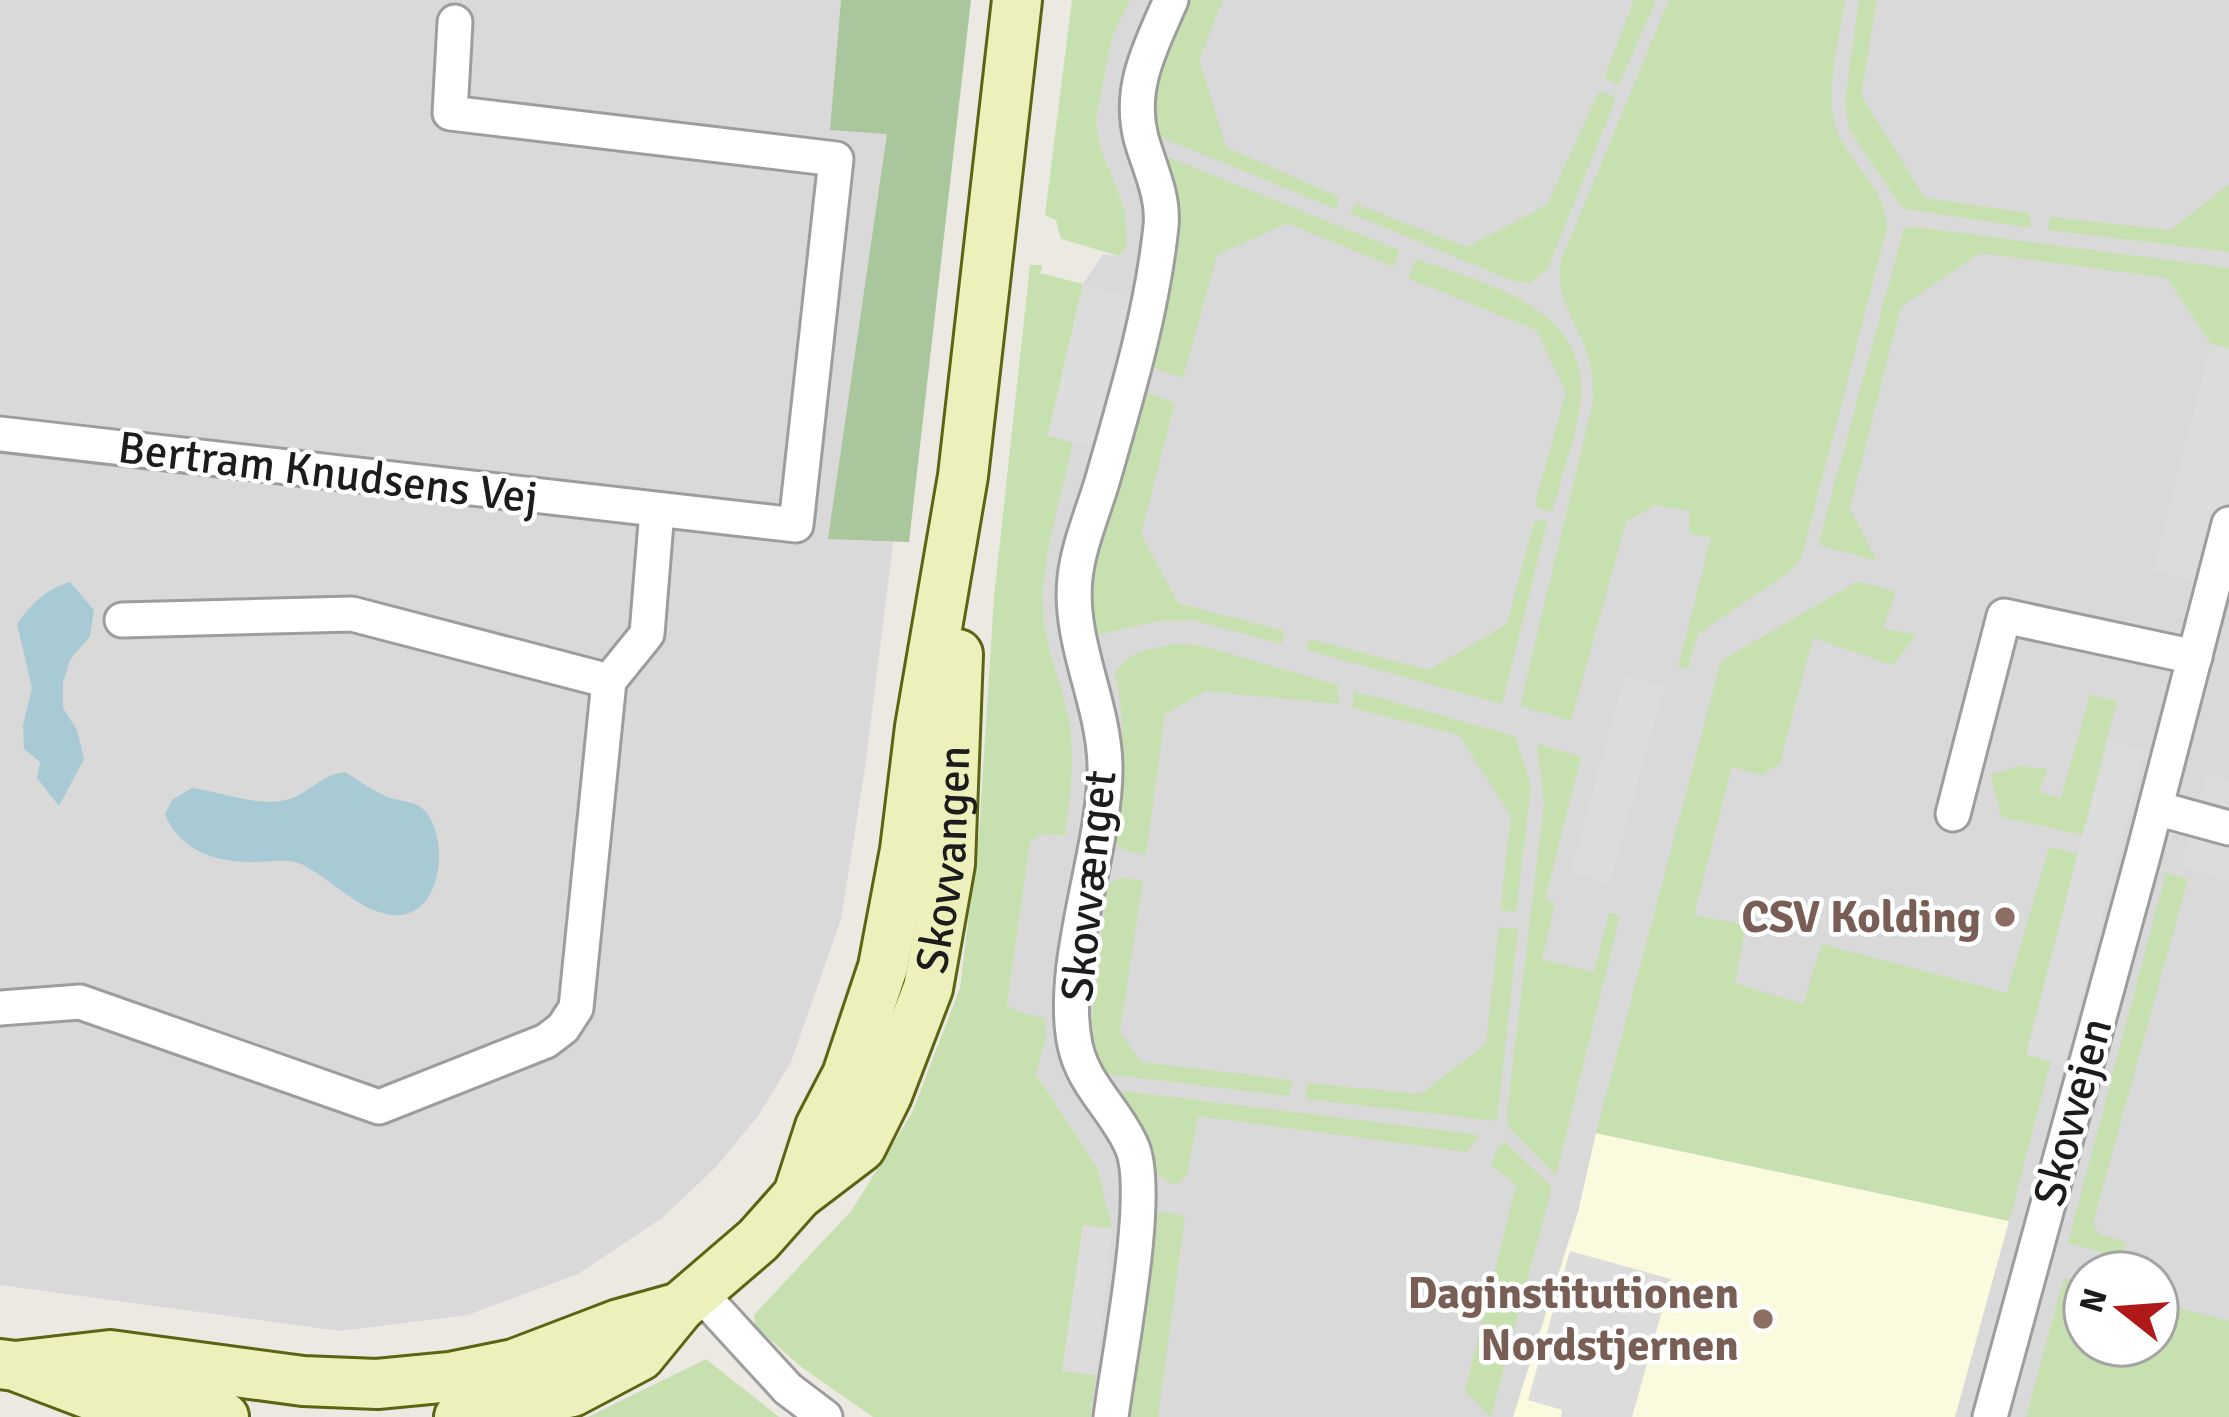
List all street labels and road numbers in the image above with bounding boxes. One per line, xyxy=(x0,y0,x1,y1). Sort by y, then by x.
street label: Bertram Knudsens Vej xyxy=(115,420,541,526)
street label: Skovvangen xyxy=(904,744,982,977)
street label: Skovvænget xyxy=(1050,768,1128,1004)
street label: Skovvejen xyxy=(2022,1012,2124,1212)

